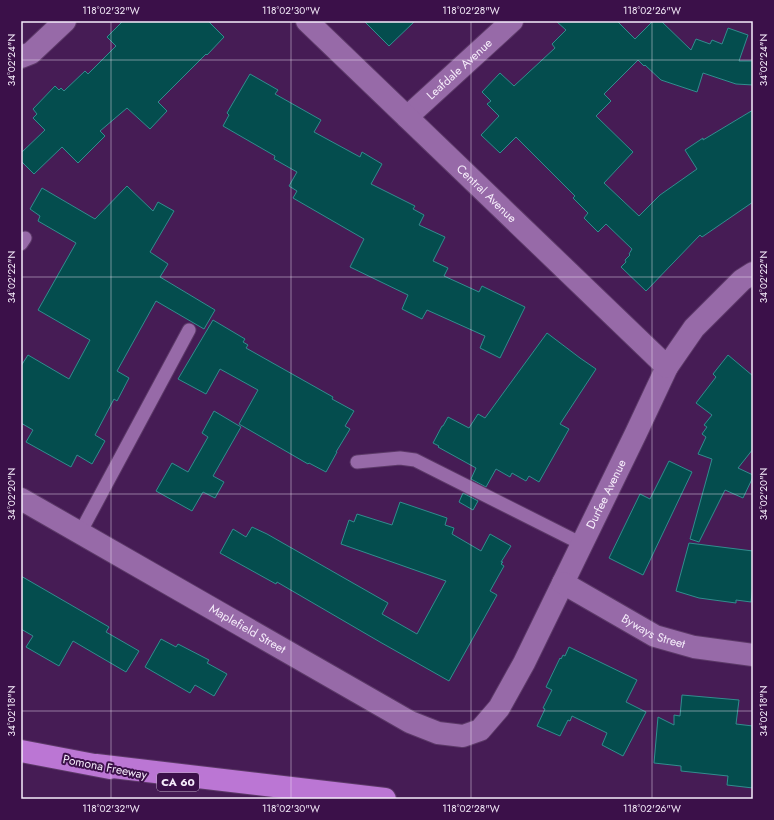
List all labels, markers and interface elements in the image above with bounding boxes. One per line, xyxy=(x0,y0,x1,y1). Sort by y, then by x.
text: 118°02'32"W xyxy=(82,3,140,18)
text: 118°02'30"W xyxy=(262,3,320,18)
text: 118°02'28"W xyxy=(442,3,500,18)
text: 118°02'26"W xyxy=(623,3,681,18)
text: 34°02'24"N xyxy=(4,34,19,86)
street label: Leafdale Avenue xyxy=(423,34,496,104)
text: 34°02'24"N xyxy=(756,34,771,86)
street label: Central Avenue xyxy=(452,160,521,227)
text: 34°02'22"N xyxy=(4,251,19,303)
text: 34°02'22"N xyxy=(756,251,771,303)
street label: Durfee Avenue xyxy=(582,456,631,532)
text: 34°02'20"N xyxy=(4,468,19,520)
text: 34°02'20"N xyxy=(756,468,771,520)
street label: Maplefield Street xyxy=(206,600,289,658)
street label: Byways Street xyxy=(618,609,688,653)
text: 34°02'18"N xyxy=(4,686,19,736)
text: 34°02'18"N xyxy=(756,686,771,736)
street label: Pomona Freeway xyxy=(61,750,149,784)
road number: CA 60 xyxy=(157,773,199,791)
text: 118°02'32"W xyxy=(82,801,140,816)
text: 118°02'30"W xyxy=(262,801,320,816)
text: 118°02'28"W xyxy=(442,801,500,816)
text: 118°02'26"W xyxy=(623,801,681,816)

